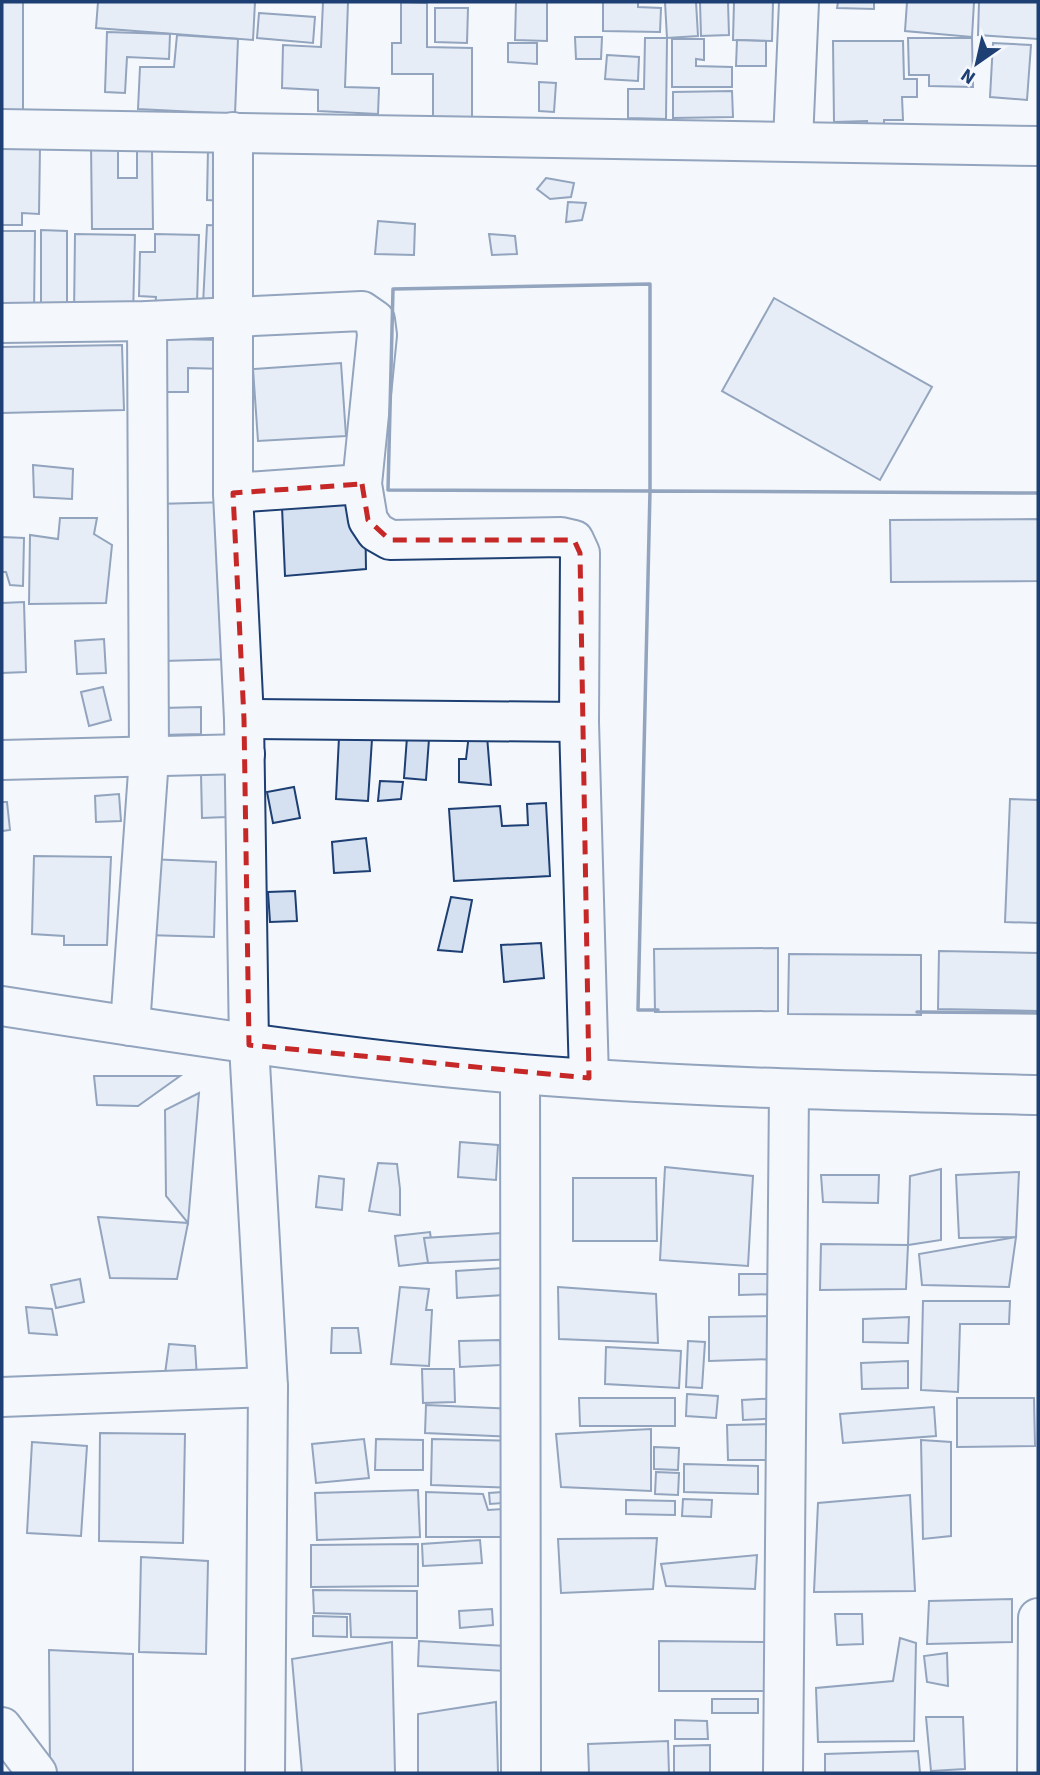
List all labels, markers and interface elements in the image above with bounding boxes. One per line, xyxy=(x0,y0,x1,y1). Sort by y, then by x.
north arrow xyxy=(942,28,1012,98)
text: N xyxy=(956,61,981,91)

